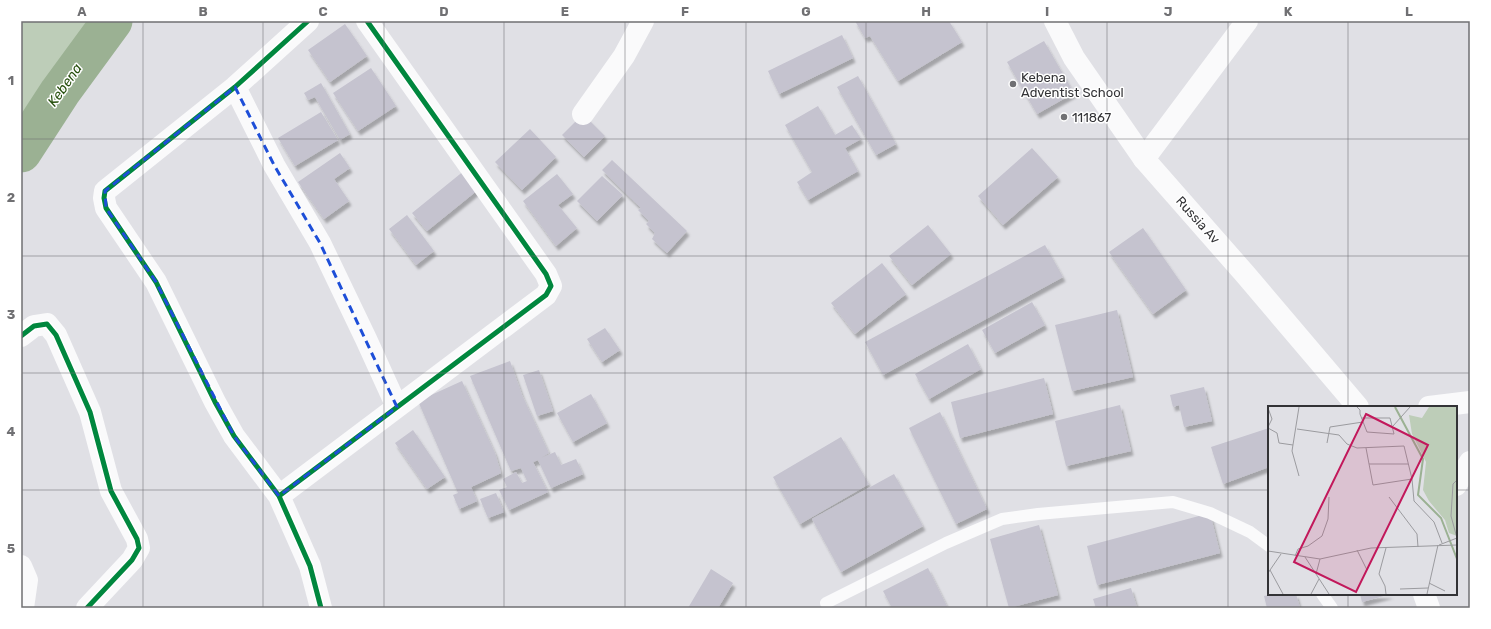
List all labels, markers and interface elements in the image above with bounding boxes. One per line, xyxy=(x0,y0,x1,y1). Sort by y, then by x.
text: A xyxy=(77,4,87,19)
text: B xyxy=(198,4,208,19)
text: C xyxy=(318,4,328,19)
text: D xyxy=(439,4,449,19)
text: E xyxy=(561,4,569,19)
text: F xyxy=(681,4,689,19)
text: G xyxy=(801,4,811,19)
text: H xyxy=(921,4,931,19)
text: I xyxy=(1045,4,1049,19)
text: J xyxy=(1164,4,1172,19)
text: K xyxy=(1284,4,1293,19)
text: L xyxy=(1405,4,1413,19)
water label: Kebena xyxy=(44,60,86,110)
place label: Kebena Adventist School xyxy=(1021,70,1124,100)
text: 1 xyxy=(8,73,14,88)
marker: Kebena Adventist School xyxy=(1008,79,1018,89)
place label: 111867 xyxy=(1072,110,1111,125)
marker: 111867 xyxy=(1059,112,1069,122)
text: 2 xyxy=(7,190,15,205)
street label: Russia Av xyxy=(1173,193,1223,247)
text: 3 xyxy=(7,307,16,322)
inset map xyxy=(1268,406,1457,595)
text: 4 xyxy=(7,424,16,439)
text: 5 xyxy=(7,541,15,556)

